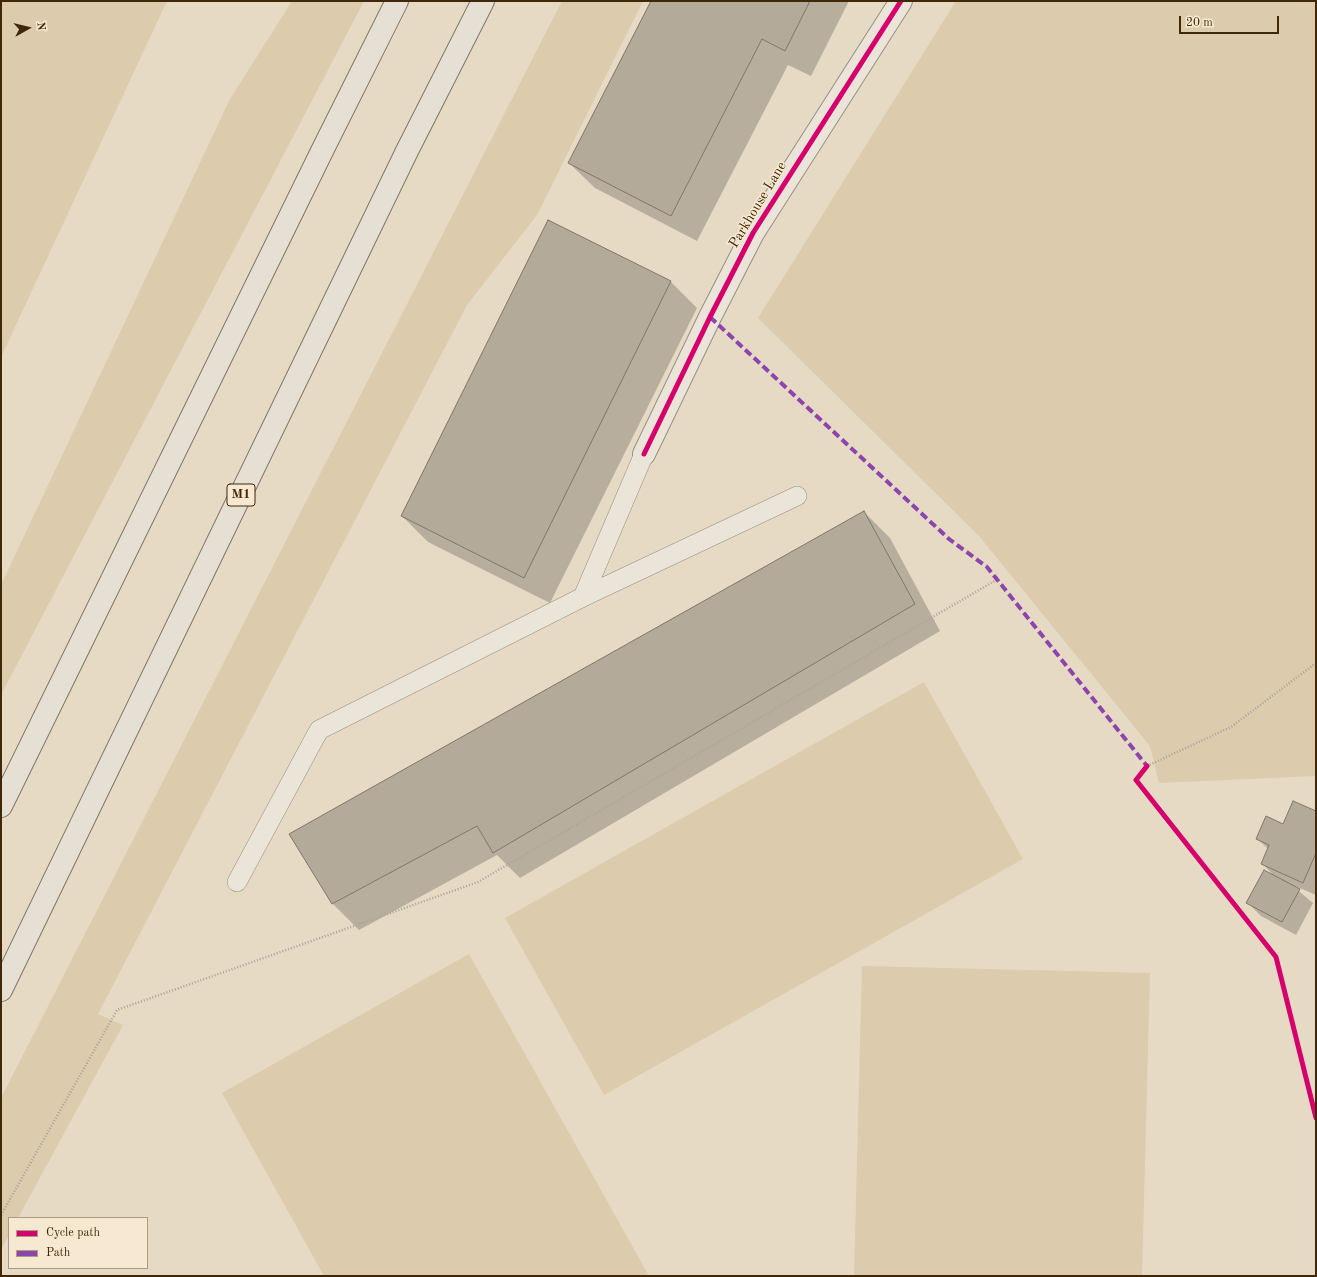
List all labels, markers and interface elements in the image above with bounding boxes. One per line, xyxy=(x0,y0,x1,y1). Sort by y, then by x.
north arrow xyxy=(8,8,48,48)
scale bar xyxy=(1181,8,1281,34)
text: 20 m xyxy=(1186,17,1213,29)
text: N xyxy=(34,21,46,31)
street label: Parkhouse Lane xyxy=(726,159,790,251)
road number: M1 xyxy=(227,484,255,506)
legend xyxy=(8,1217,148,1269)
text: Cycle path xyxy=(46,1227,100,1239)
text: Path xyxy=(46,1247,70,1259)

